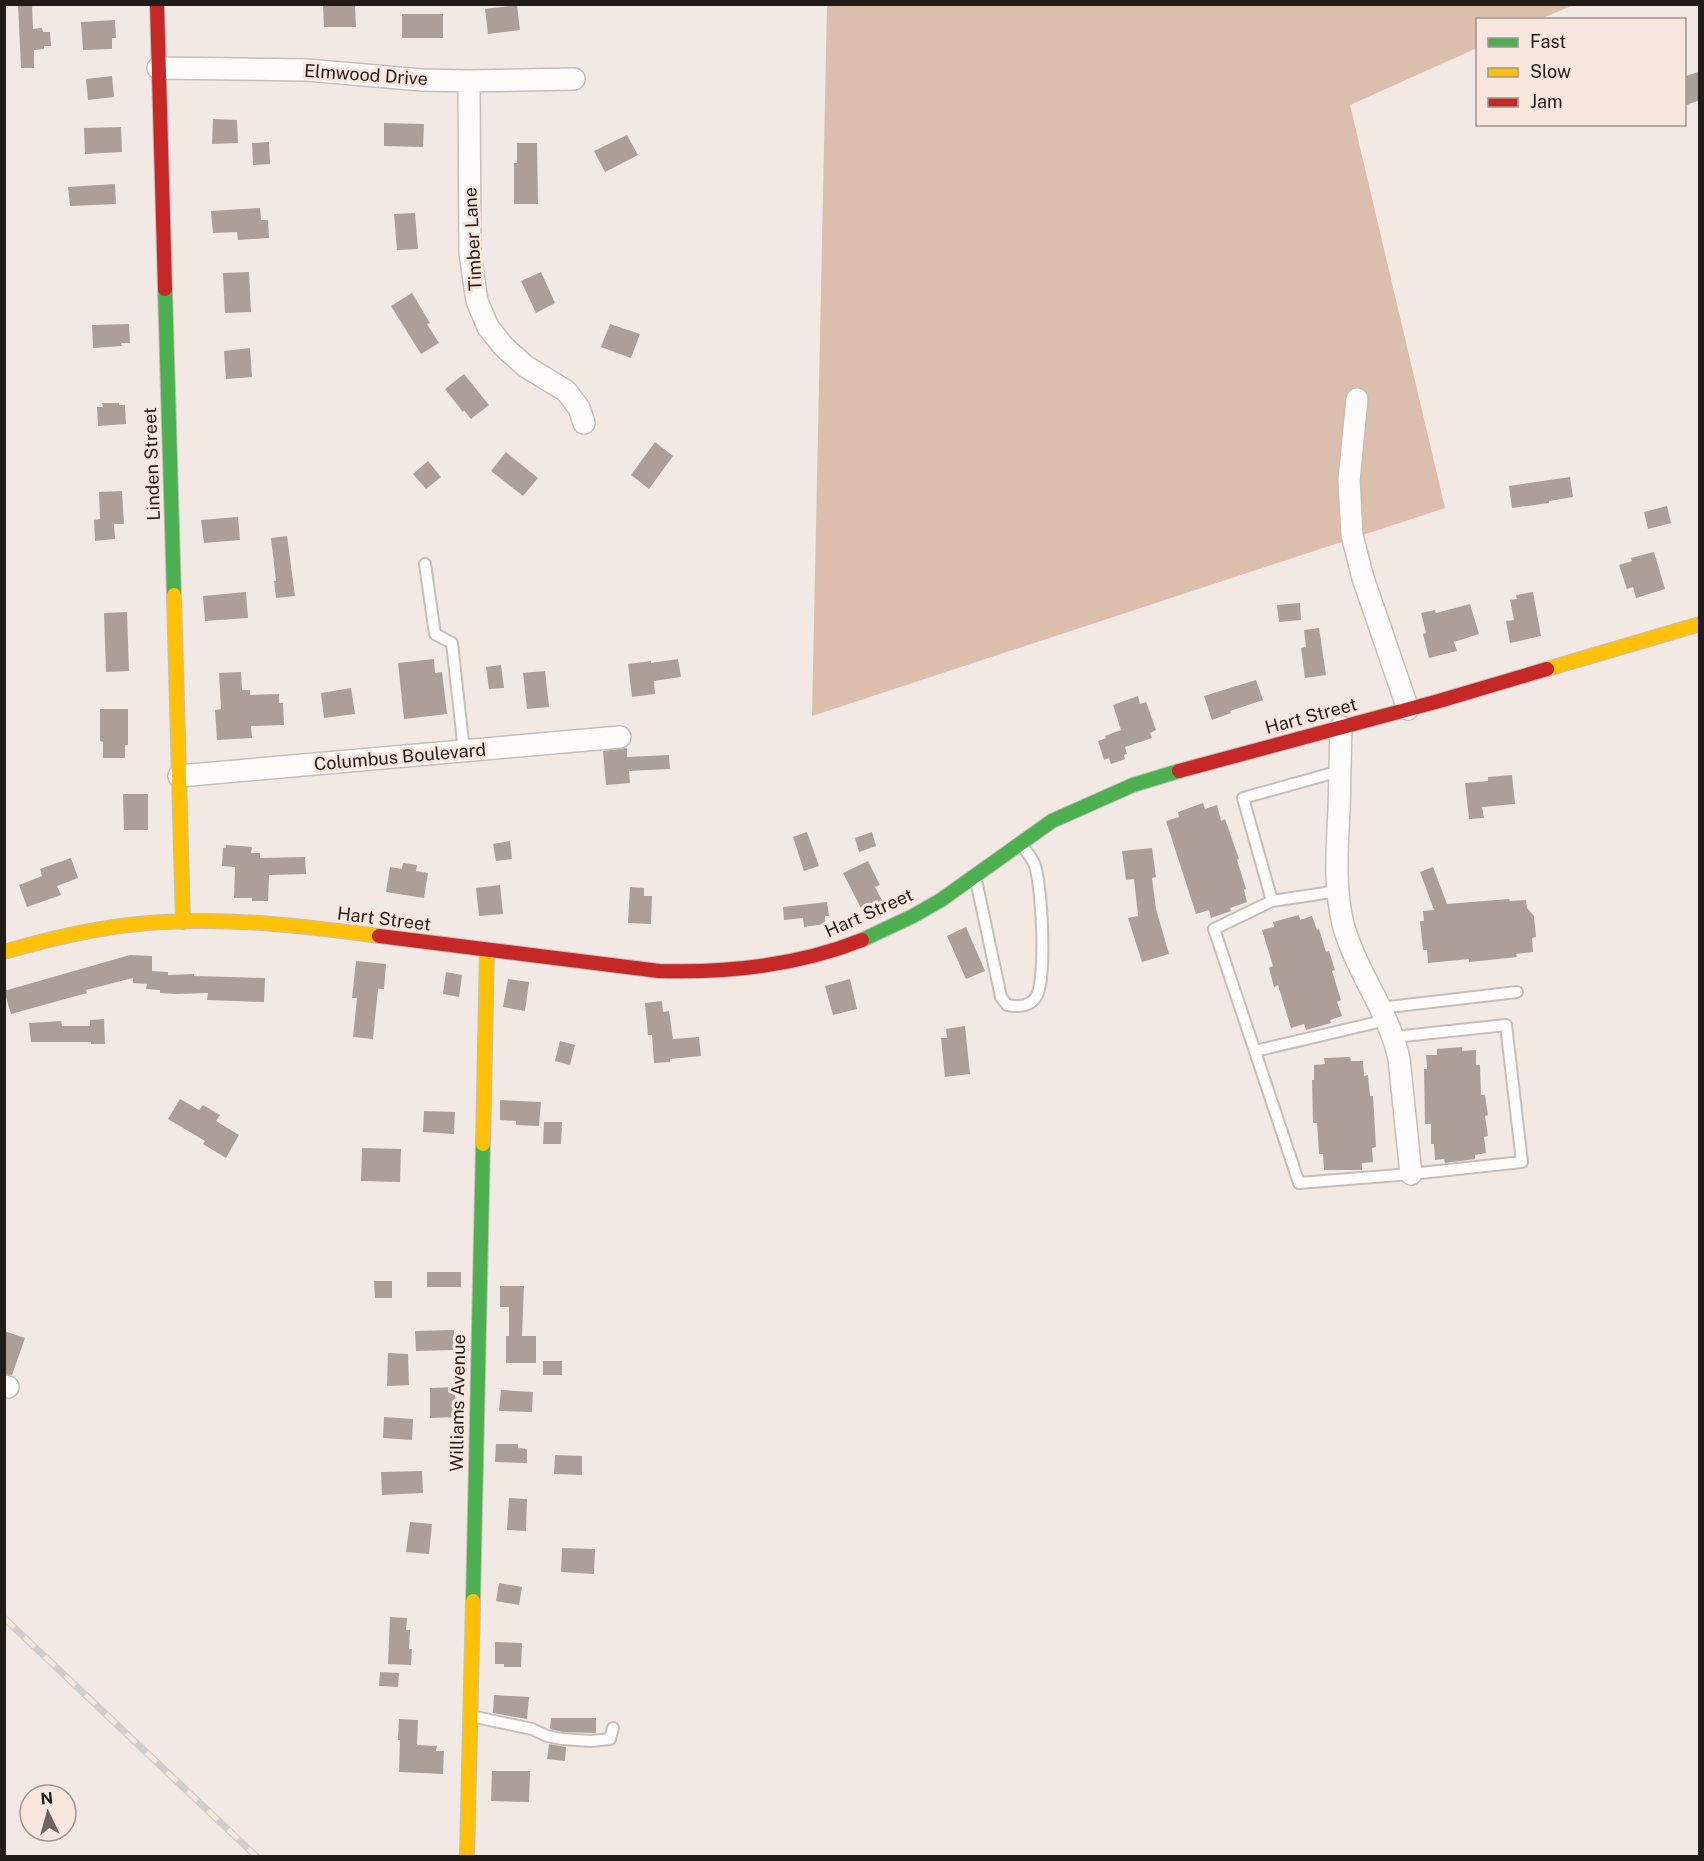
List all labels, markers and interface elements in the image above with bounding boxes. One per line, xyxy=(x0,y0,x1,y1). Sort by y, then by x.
legend xyxy=(1476,18,1686,126)
text: Fast xyxy=(1530,31,1566,52)
street label: Elmwood Drive xyxy=(303,60,429,89)
text: Slow xyxy=(1530,61,1571,82)
text: Jam xyxy=(1530,91,1563,112)
street label: Timber Lane xyxy=(459,187,486,291)
street label: Linden Street xyxy=(139,407,164,521)
street label: Hart Street xyxy=(1263,693,1359,738)
street label: Columbus Boulevard xyxy=(313,739,487,774)
street label: Hart Street xyxy=(821,884,916,941)
street label: Hart Street xyxy=(336,902,432,935)
street label: Williams Avenue xyxy=(446,1334,469,1472)
north arrow xyxy=(18,1783,78,1843)
text: N xyxy=(40,1789,54,1809)

